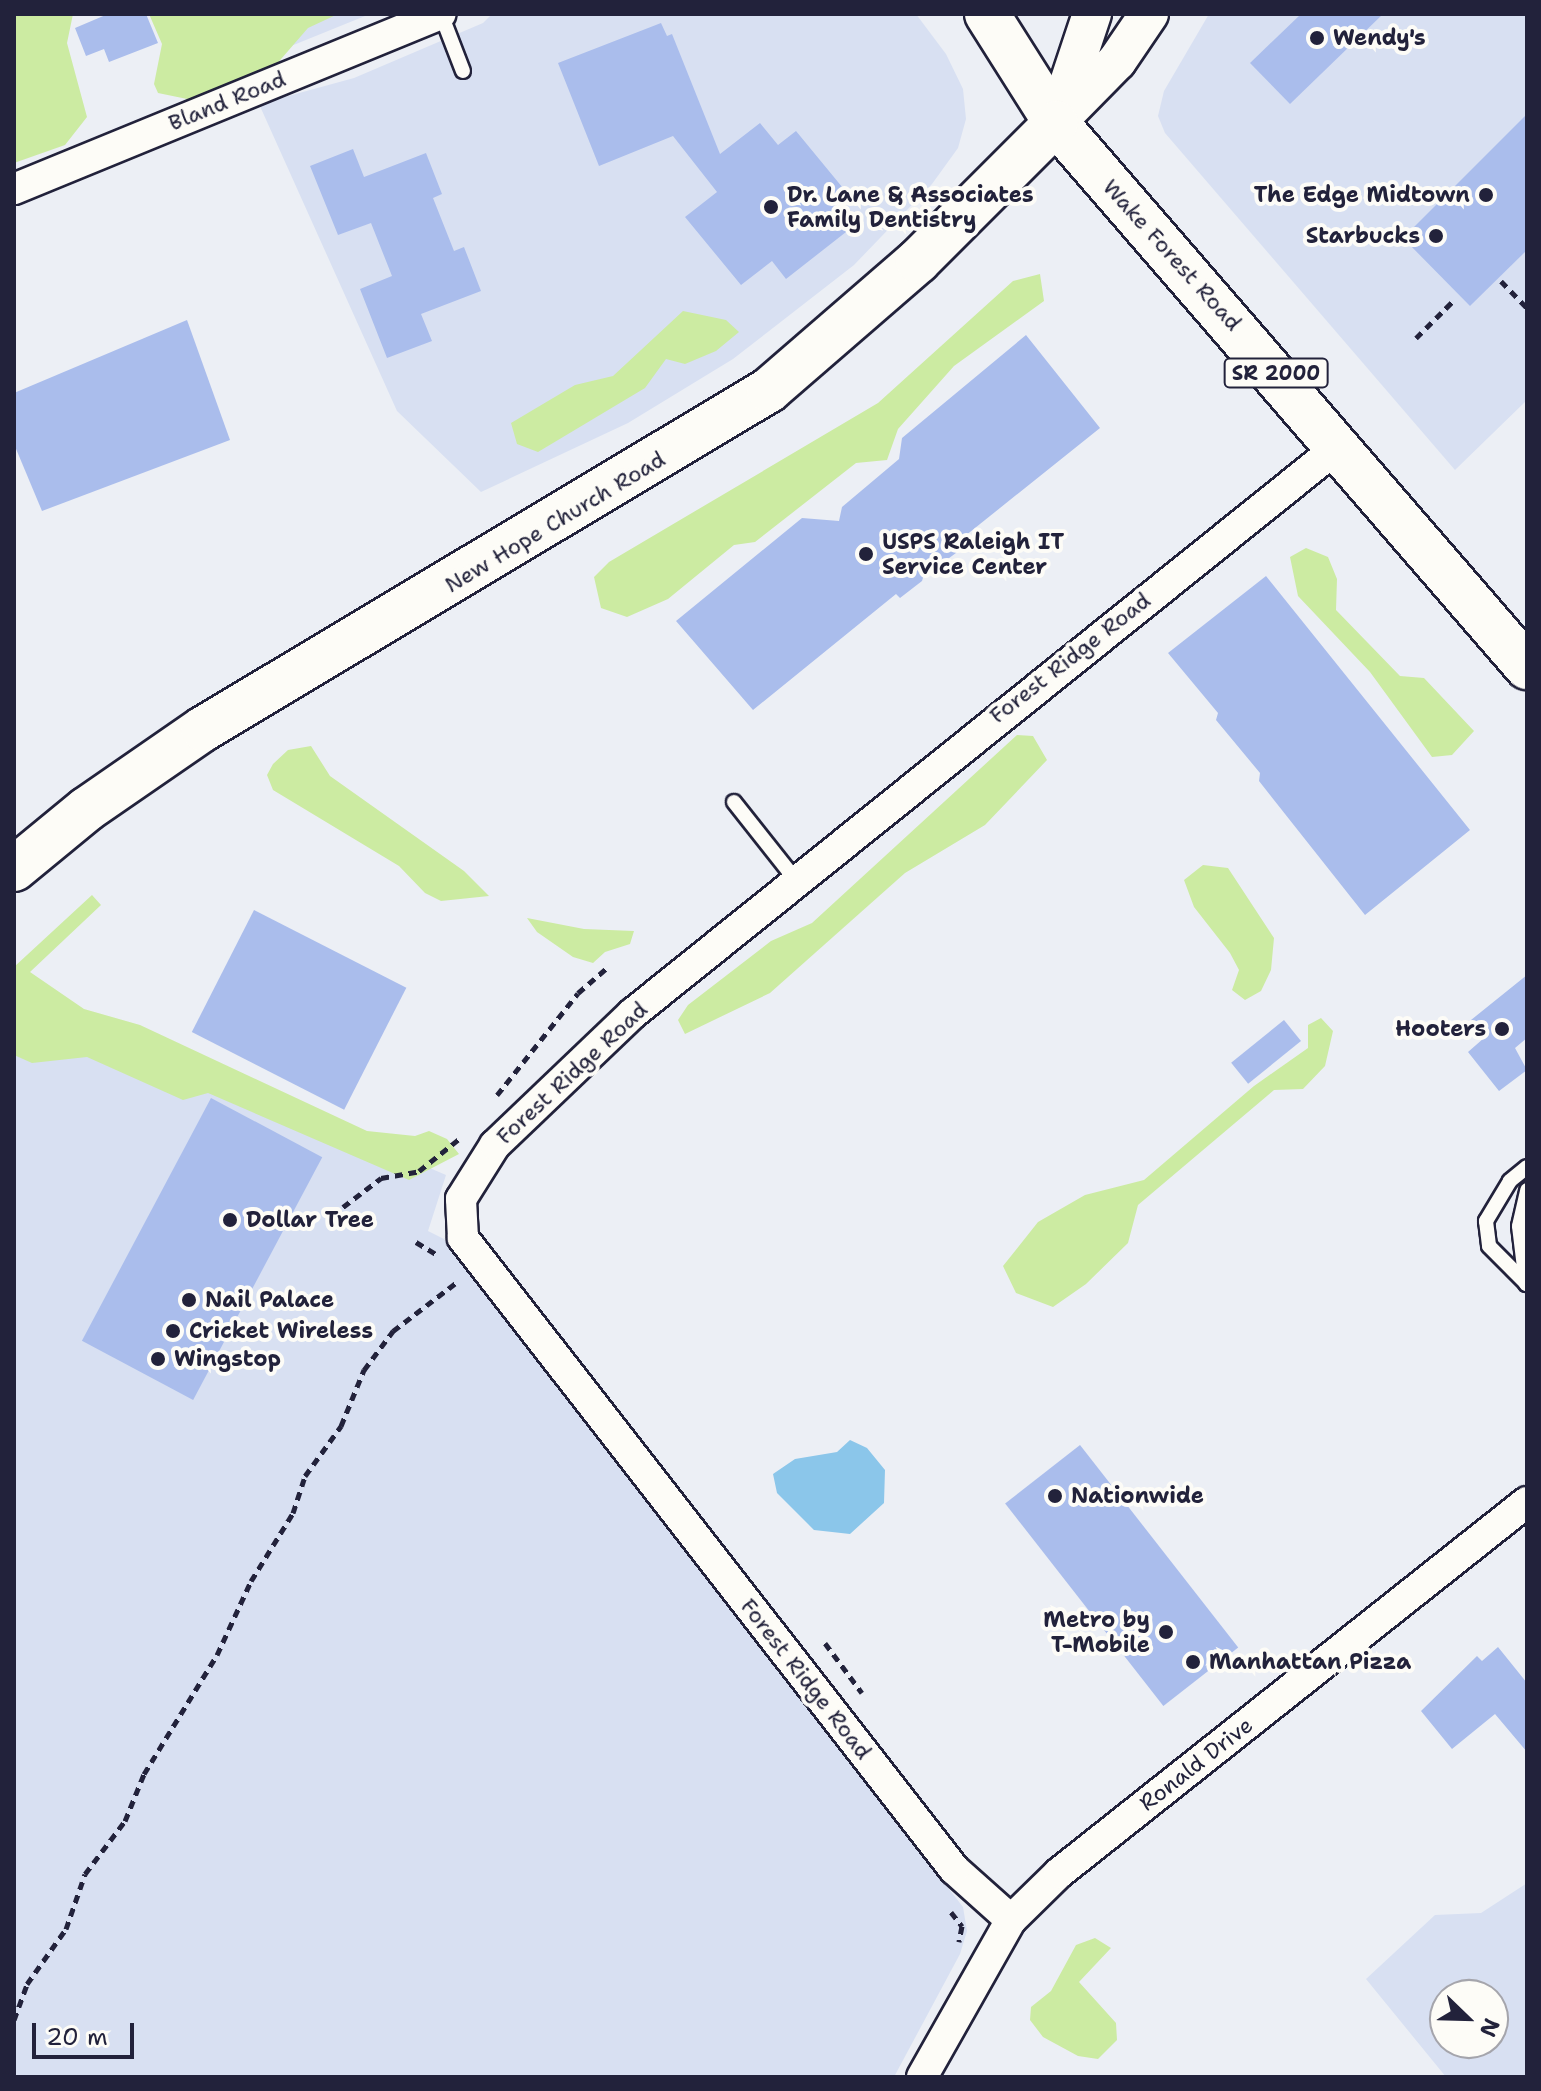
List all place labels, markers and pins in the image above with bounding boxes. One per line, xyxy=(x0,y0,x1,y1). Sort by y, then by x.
place label: Wendy's xyxy=(1333,25,1426,51)
marker: Wendy's xyxy=(1308,29,1326,47)
place label: Dr. Lane & Associates Family Dentistry xyxy=(787,181,1034,232)
place label: The Edge Midtown xyxy=(1254,182,1470,208)
marker: The Edge Midtown xyxy=(1477,186,1495,204)
marker: Dr. Lane & Associates Family Dentistry xyxy=(762,198,780,216)
place label: Starbucks xyxy=(1306,223,1420,249)
marker: Starbucks xyxy=(1427,227,1445,245)
place label: USPS Raleigh IT Service Center xyxy=(882,528,1064,580)
marker: USPS Raleigh IT Service Center xyxy=(857,545,875,563)
place label: Hooters xyxy=(1395,1016,1486,1042)
marker: Hooters xyxy=(1493,1020,1511,1038)
place label: Dollar Tree xyxy=(246,1207,374,1233)
marker: Dollar Tree xyxy=(221,1211,239,1229)
place label: Nail Palace xyxy=(205,1287,334,1313)
marker: Nail Palace xyxy=(180,1291,198,1309)
place label: Cricket Wireless xyxy=(189,1318,373,1344)
marker: Cricket Wireless xyxy=(164,1322,182,1340)
place label: Wingstop xyxy=(174,1346,281,1372)
marker: Wingstop xyxy=(149,1350,167,1368)
place label: Nationwide xyxy=(1071,1483,1204,1509)
marker: Nationwide xyxy=(1046,1487,1064,1505)
place label: Metro by T-Mobile xyxy=(1043,1606,1150,1658)
marker: Metro by T-Mobile xyxy=(1157,1623,1175,1641)
place label: Manhattan Pizza xyxy=(1209,1649,1411,1675)
marker: Manhattan Pizza xyxy=(1184,1653,1202,1671)

